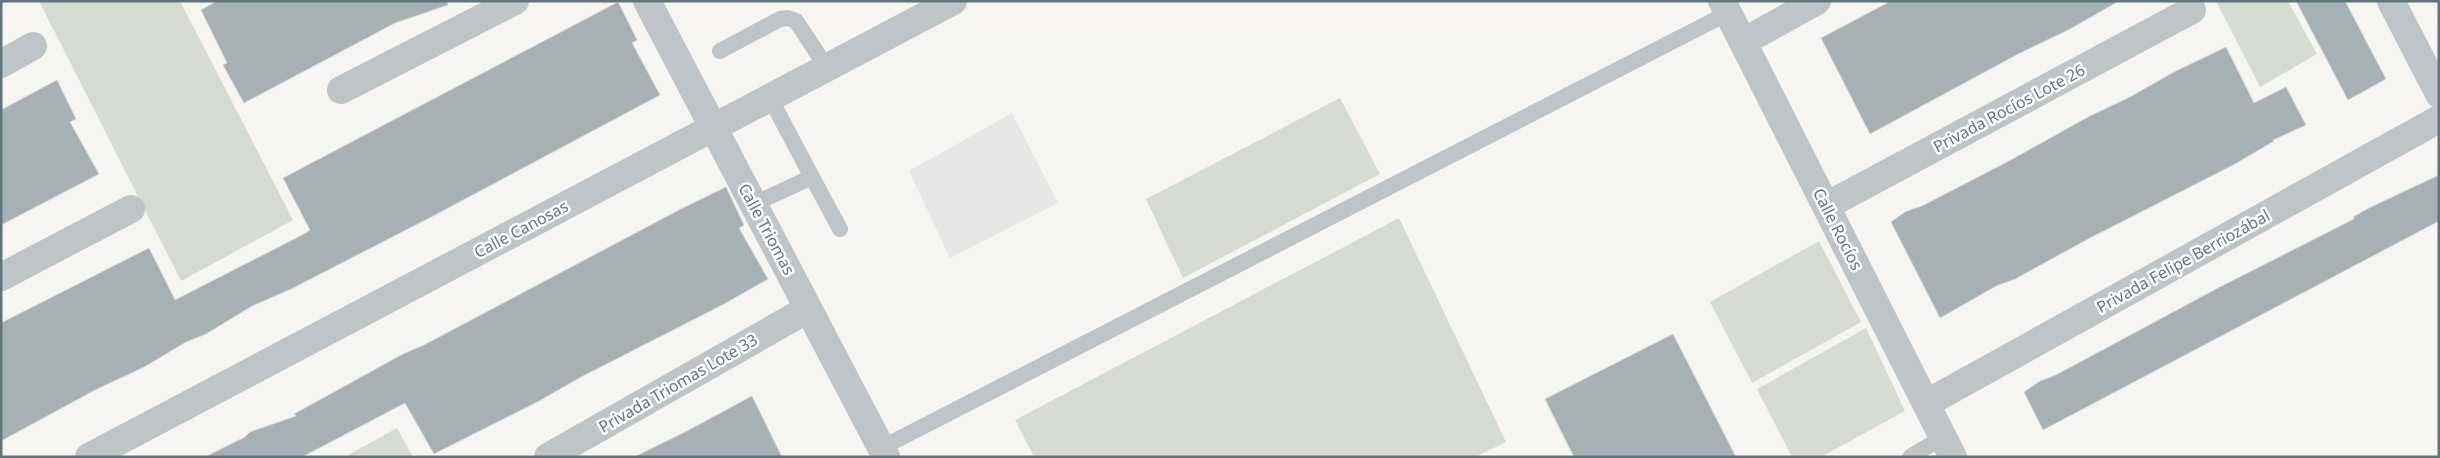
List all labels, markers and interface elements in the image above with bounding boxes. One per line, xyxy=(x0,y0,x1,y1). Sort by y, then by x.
street label: Privada Rocíos Lote 26 xyxy=(1929,59,2089,157)
street label: Calle Triomas xyxy=(734,179,800,279)
street label: Calle Rocíos xyxy=(1808,184,1868,274)
street label: Calle Canosas xyxy=(470,195,572,263)
street label: Privada Felipe Berriozábal xyxy=(2092,204,2274,318)
street label: Privada Triomas Lote 33 xyxy=(595,328,761,438)

